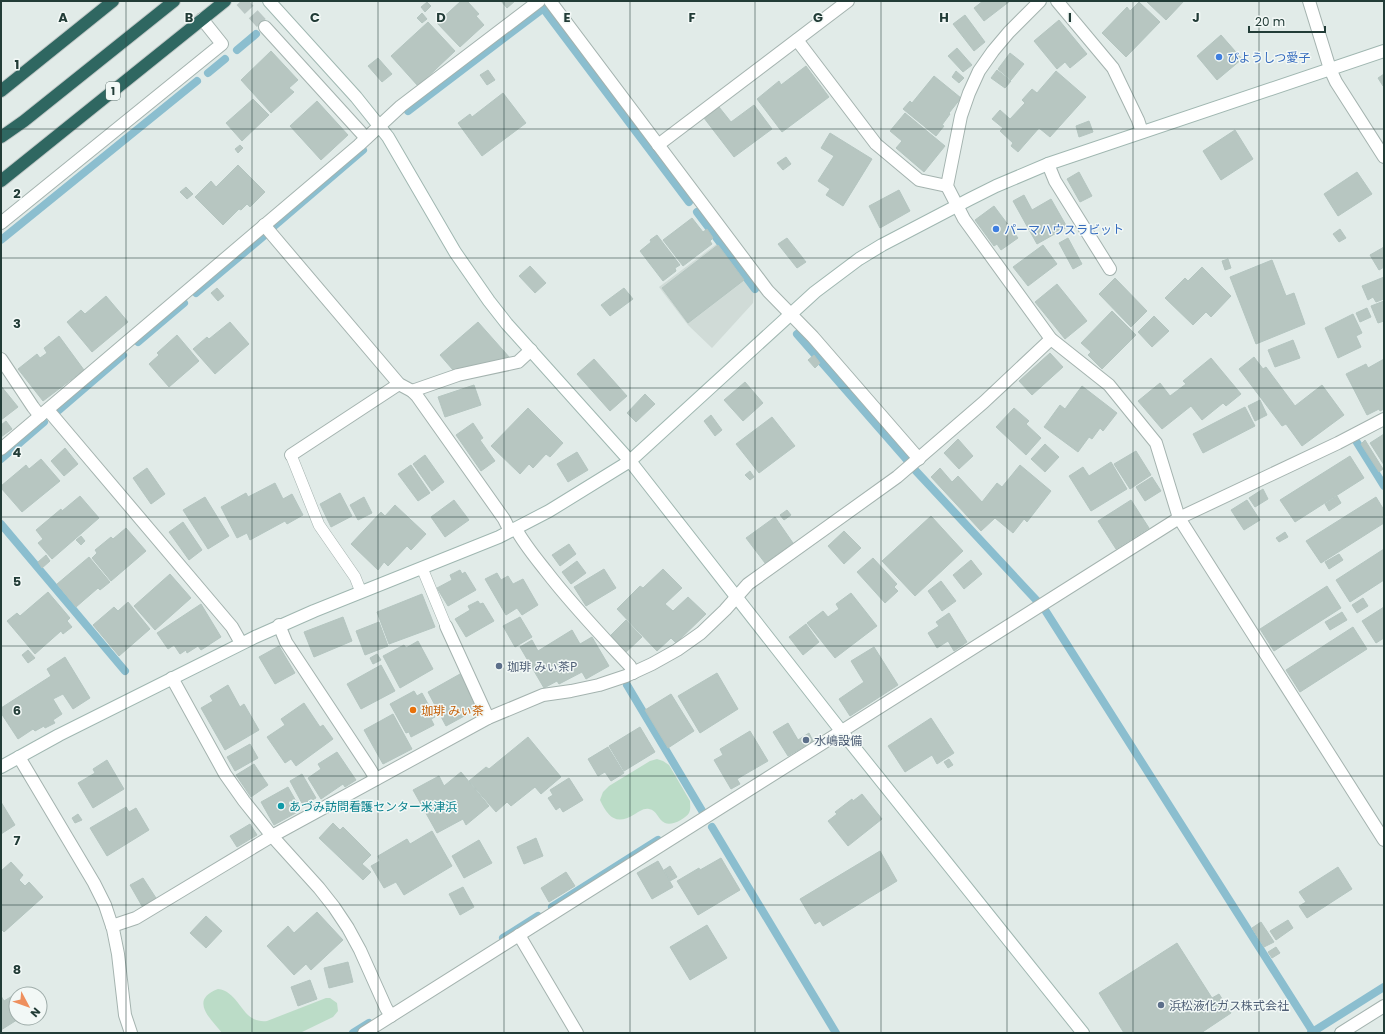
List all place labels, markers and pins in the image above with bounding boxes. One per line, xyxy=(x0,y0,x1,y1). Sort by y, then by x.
place label: びようしつ愛子 xyxy=(1227,49,1310,66)
marker: びようしつ愛子 xyxy=(1214,52,1224,62)
place label: パーマハウスラビット xyxy=(1004,221,1124,238)
marker: パーマハウスラビット xyxy=(991,224,1001,234)
place label: 珈琲 みぃ茶P xyxy=(507,658,577,675)
marker: 珈琲 みぃ茶P xyxy=(494,661,504,671)
place label: 珈琲 みぃ茶 xyxy=(421,702,484,719)
marker: 珈琲 みぃ茶 xyxy=(408,705,418,715)
place label: 水嶋設備 xyxy=(814,732,862,749)
marker: 水嶋設備 xyxy=(801,735,811,745)
place label: あづみ訪問看護センター米津浜 xyxy=(289,798,457,815)
marker: あづみ訪問看護センター米津浜 xyxy=(276,801,286,811)
place label: 浜松液化ガス株式会社 xyxy=(1169,997,1289,1014)
marker: 浜松液化ガス株式会社 xyxy=(1156,1000,1166,1010)

